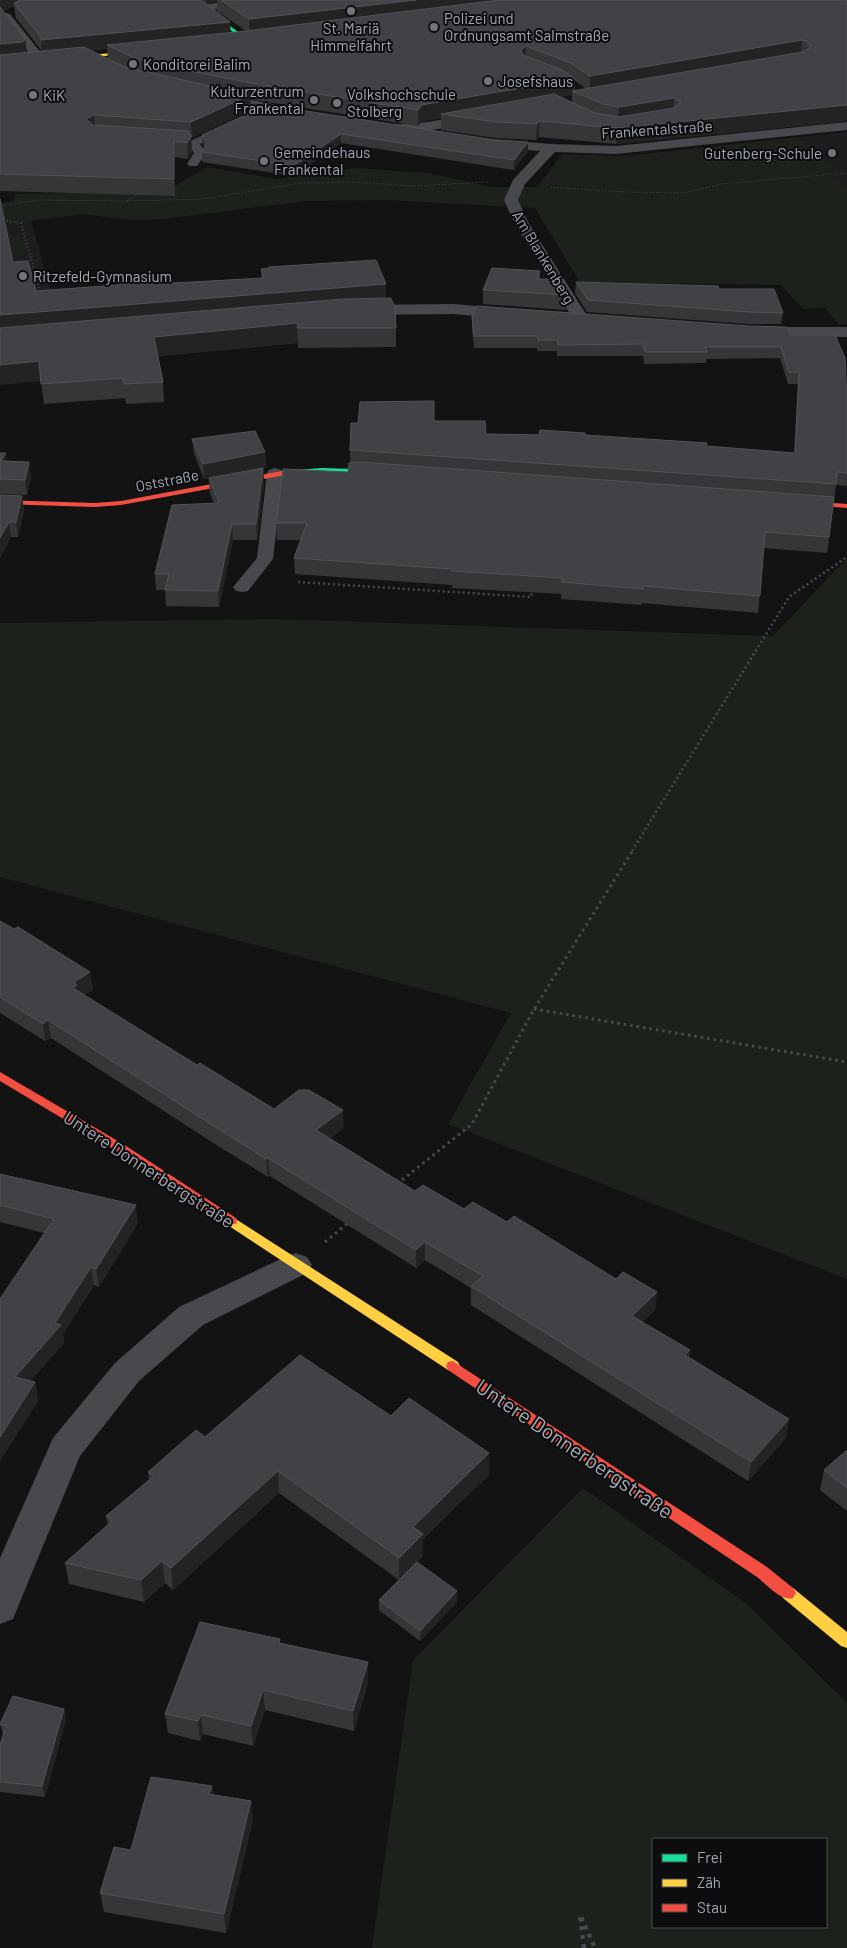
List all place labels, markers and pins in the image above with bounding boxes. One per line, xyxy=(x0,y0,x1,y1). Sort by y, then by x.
marker: St. Mariä Himmelfahrt xyxy=(345,5,357,17)
place label: Polizei und Ordnungsamt Salmstraße xyxy=(444,9,609,44)
place label: St. Mariä Himmelfahrt xyxy=(310,19,392,54)
marker: Polizei und Ordnungsamt Salmstraße xyxy=(428,21,440,33)
place label: Konditorei Balim xyxy=(143,55,250,73)
marker: Konditorei Balim xyxy=(127,58,139,70)
place label: Josefshaus xyxy=(498,72,573,90)
marker: Josefshaus xyxy=(482,75,494,87)
place label: Kulturzentrum Frankental xyxy=(210,82,304,117)
place label: Volkshochschule Stolberg xyxy=(347,85,456,120)
place label: KiK xyxy=(43,86,65,104)
marker: KiK xyxy=(27,89,39,101)
marker: Kulturzentrum Frankental xyxy=(308,94,320,106)
marker: Volkshochschule Stolberg xyxy=(331,97,343,109)
place label: Gemeindehaus Frankental xyxy=(274,143,370,178)
place label: Gutenberg-Schule xyxy=(704,144,822,162)
marker: Gutenberg-Schule xyxy=(826,147,838,159)
marker: Gemeindehaus Frankental xyxy=(258,155,270,167)
place label: Ritzefeld-Gymnasium xyxy=(33,267,172,285)
marker: Ritzefeld-Gymnasium xyxy=(17,270,29,282)

